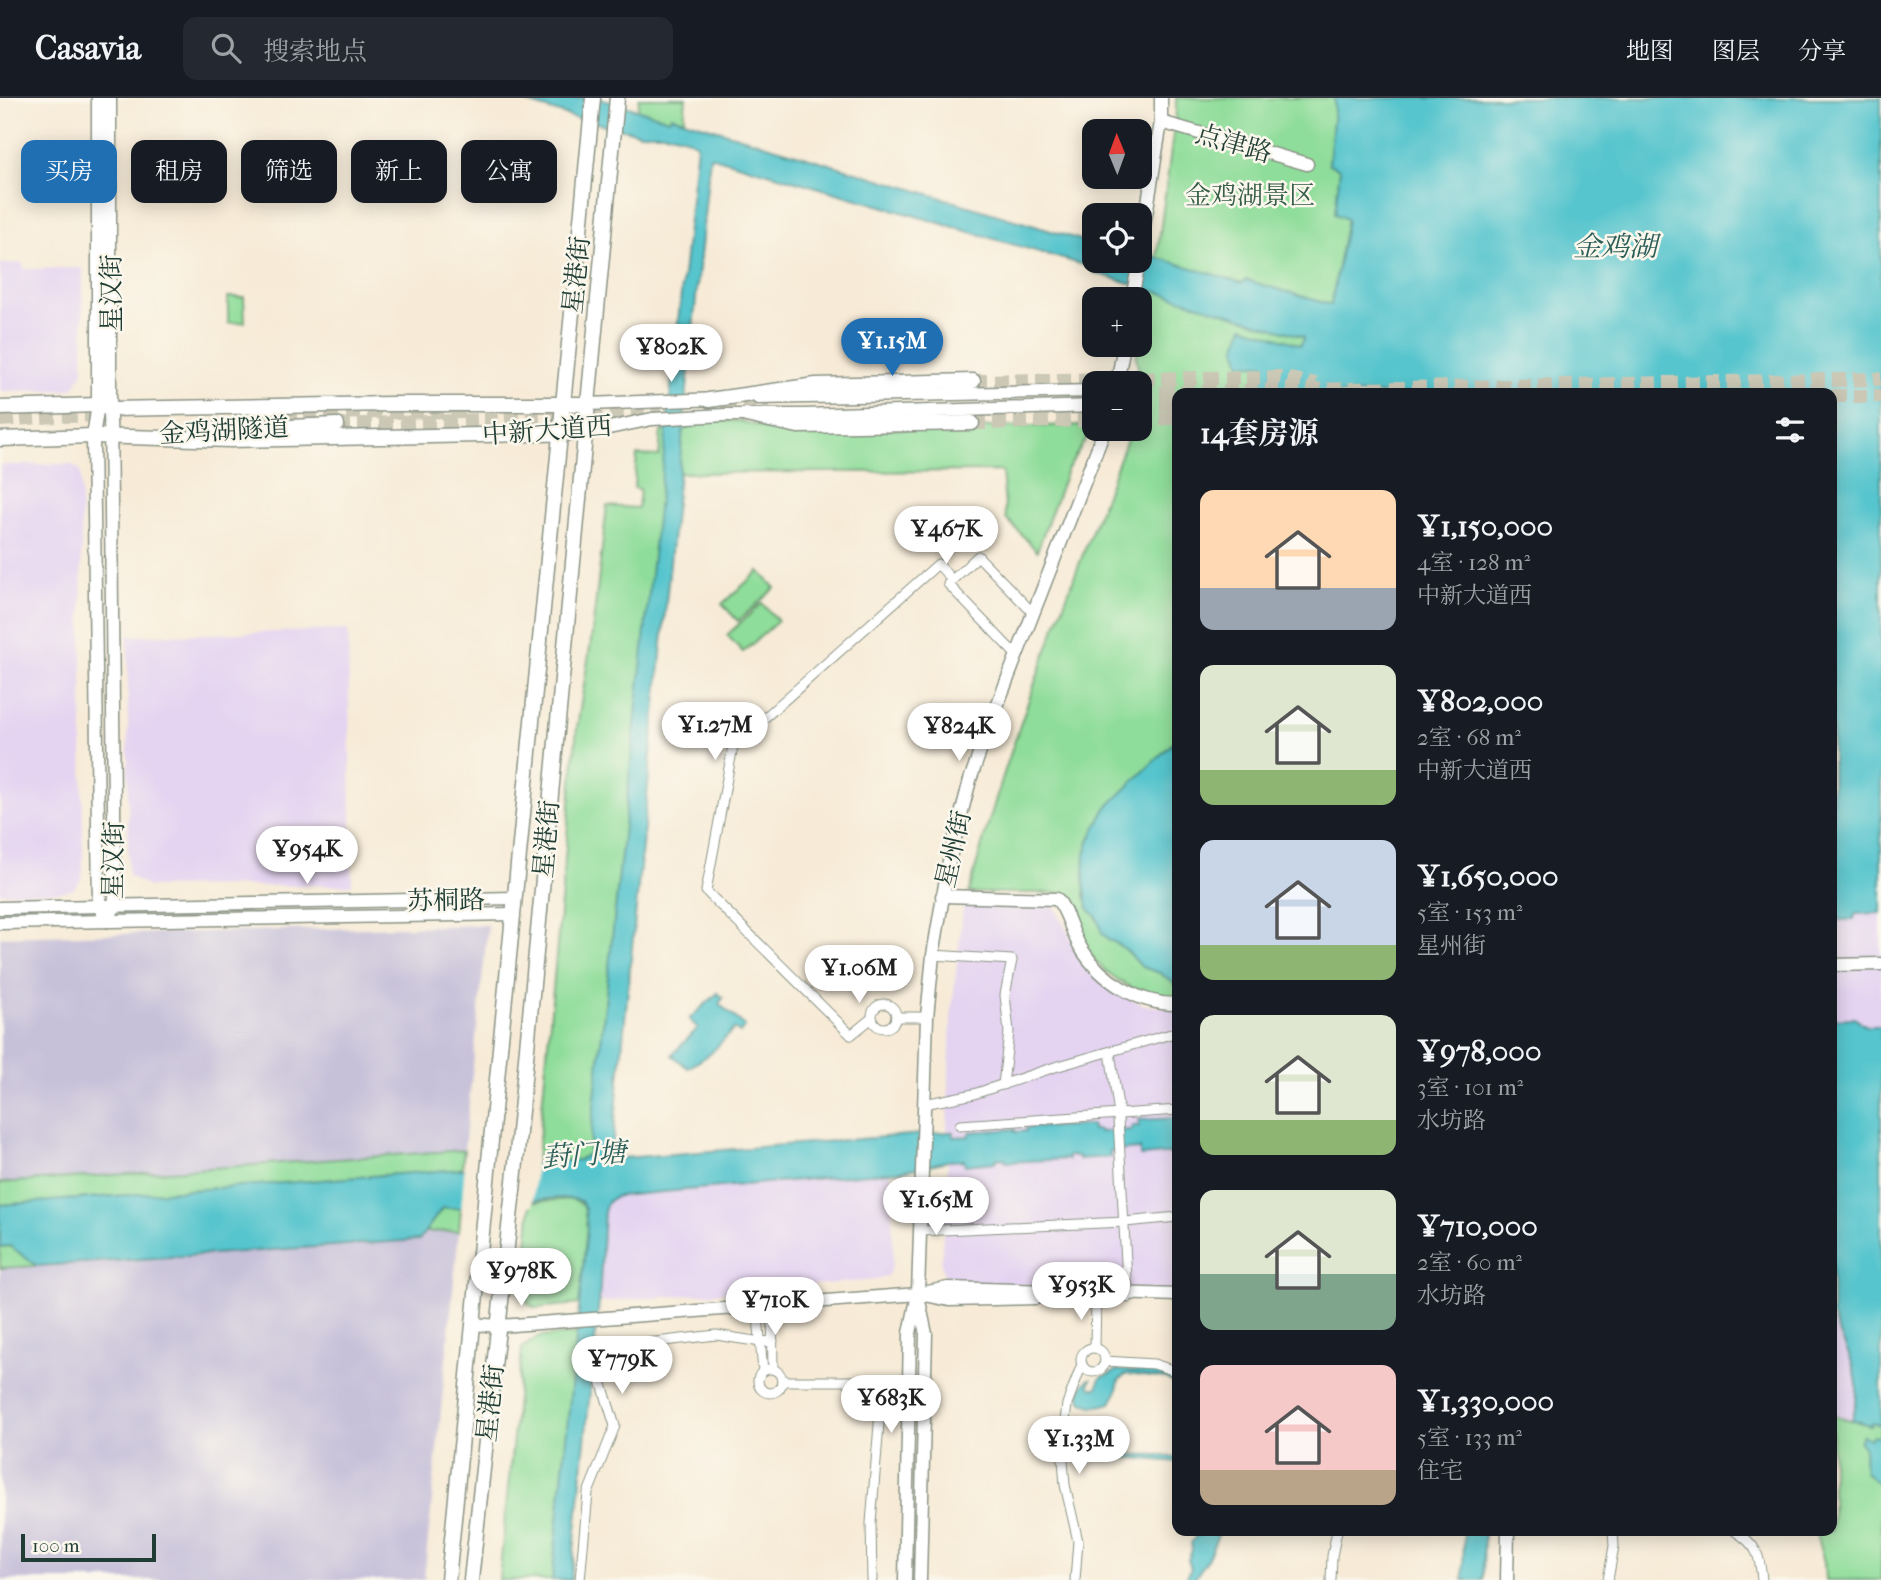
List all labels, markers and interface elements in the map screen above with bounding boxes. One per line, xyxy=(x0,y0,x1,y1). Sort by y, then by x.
search box xyxy=(183,17,673,80)
text: Casavia xyxy=(35,29,141,68)
icon: search xyxy=(207,29,245,67)
text: 搜索地点 xyxy=(263,36,367,67)
text: 地图 xyxy=(1626,37,1674,65)
text: 图层 xyxy=(1712,37,1760,65)
text: 分享 xyxy=(1798,37,1846,65)
street label: 点津路 xyxy=(1192,118,1276,169)
north arrow xyxy=(1082,119,1152,189)
map controls xyxy=(1082,119,1152,441)
chip: 买房 xyxy=(21,140,117,203)
chip: 租房 xyxy=(131,140,227,203)
chip: 筛选 xyxy=(241,140,337,203)
chip: 新上 xyxy=(351,140,447,203)
chip: 公寓 xyxy=(461,140,557,203)
park label: 金鸡湖景区 xyxy=(1185,180,1315,211)
button: locate xyxy=(1082,203,1152,273)
water label: 金鸡湖 xyxy=(1573,230,1662,263)
street label: 星港街 xyxy=(557,235,596,315)
street label: 星汉街 xyxy=(96,254,127,332)
button: + xyxy=(1082,287,1152,357)
pin: ¥1.15M xyxy=(835,318,949,378)
pin: ¥802K xyxy=(622,324,720,384)
text: ¥1.15M xyxy=(857,327,927,354)
text: ¥802K xyxy=(636,333,706,360)
button: − xyxy=(1082,371,1152,441)
street label: 中新大道西 xyxy=(481,411,613,450)
icon: filters xyxy=(1771,411,1809,449)
street label: 金鸡湖隧道 xyxy=(158,412,290,449)
text: 14套房源 xyxy=(1200,416,1318,451)
pin: ¥467K xyxy=(897,506,995,566)
text: ¥1,150,000 xyxy=(1417,509,1553,544)
text: ¥467K xyxy=(910,515,982,542)
icon: home xyxy=(1256,518,1340,602)
text: 4室 · 128 m² xyxy=(1417,549,1530,576)
text: 中新大道西 xyxy=(1417,582,1532,609)
text: ¥802,000 xyxy=(1417,684,1543,719)
icon: home xyxy=(1256,693,1340,777)
pin: ¥1.27M xyxy=(658,702,772,762)
pin: ¥824K xyxy=(910,704,1008,763)
text: ¥1.27M xyxy=(678,711,752,738)
text: ¥824K xyxy=(923,712,995,739)
text: 2室 · 68 m² xyxy=(1417,724,1521,751)
text: 中新大道西 xyxy=(1417,757,1532,784)
street label: 星港街 xyxy=(528,799,565,879)
street label: 星州街 xyxy=(930,808,977,891)
street label: 星汉街 xyxy=(97,821,130,899)
pin: ¥954K xyxy=(258,826,356,886)
text: ¥954K xyxy=(272,835,342,862)
text: ¥1,650,000 xyxy=(1417,859,1559,894)
icon: home xyxy=(1256,868,1340,952)
street label: 苏桐路 xyxy=(407,884,485,917)
text: 5室 · 153 m² xyxy=(1417,899,1522,926)
text: 星州街 xyxy=(1417,932,1486,959)
pin: ¥1.06M xyxy=(802,946,916,1005)
text: ¥1.06M xyxy=(821,954,897,981)
text: ¥978,000 xyxy=(1417,1034,1541,1069)
icon: home xyxy=(1256,1043,1340,1127)
text: 3室 · 101 m² xyxy=(1417,1074,1523,1101)
text: 水坊路 xyxy=(1417,1107,1486,1134)
water label: 葑门塘 xyxy=(541,1135,631,1174)
pin: ¥1.65M xyxy=(879,1178,993,1237)
text: ¥1.65M xyxy=(899,1186,973,1213)
text: ¥710,000 xyxy=(1417,1209,1538,1244)
icon: home xyxy=(1256,1218,1340,1302)
pin: ¥978K xyxy=(472,1248,570,1308)
text: 2室 · 60 m² xyxy=(1417,1249,1522,1276)
text: ¥978K xyxy=(486,1257,556,1284)
pin: ¥953K xyxy=(1032,1262,1130,1322)
text: ¥953K xyxy=(1048,1271,1114,1298)
pin: ¥710K xyxy=(726,1278,824,1337)
text: 水坊路 xyxy=(1417,1282,1486,1309)
text: ¥710K xyxy=(742,1286,808,1313)
pin: ¥779K xyxy=(573,1336,671,1396)
text: ¥779K xyxy=(588,1345,656,1372)
street label: 星港街 xyxy=(471,1363,510,1443)
pin: ¥683K xyxy=(842,1376,940,1435)
text: ¥683K xyxy=(857,1384,925,1411)
text: ¥1,330,000 xyxy=(1417,1384,1554,1419)
icon: home xyxy=(1256,1393,1340,1477)
pin: ¥1.33M xyxy=(1022,1416,1136,1476)
text: 5室 · 133 m² xyxy=(1417,1424,1522,1451)
text: ¥1.33M xyxy=(1044,1425,1114,1452)
text: 住宅 xyxy=(1417,1457,1463,1484)
scale bar xyxy=(21,1531,156,1563)
text: 100 m xyxy=(32,1535,80,1557)

